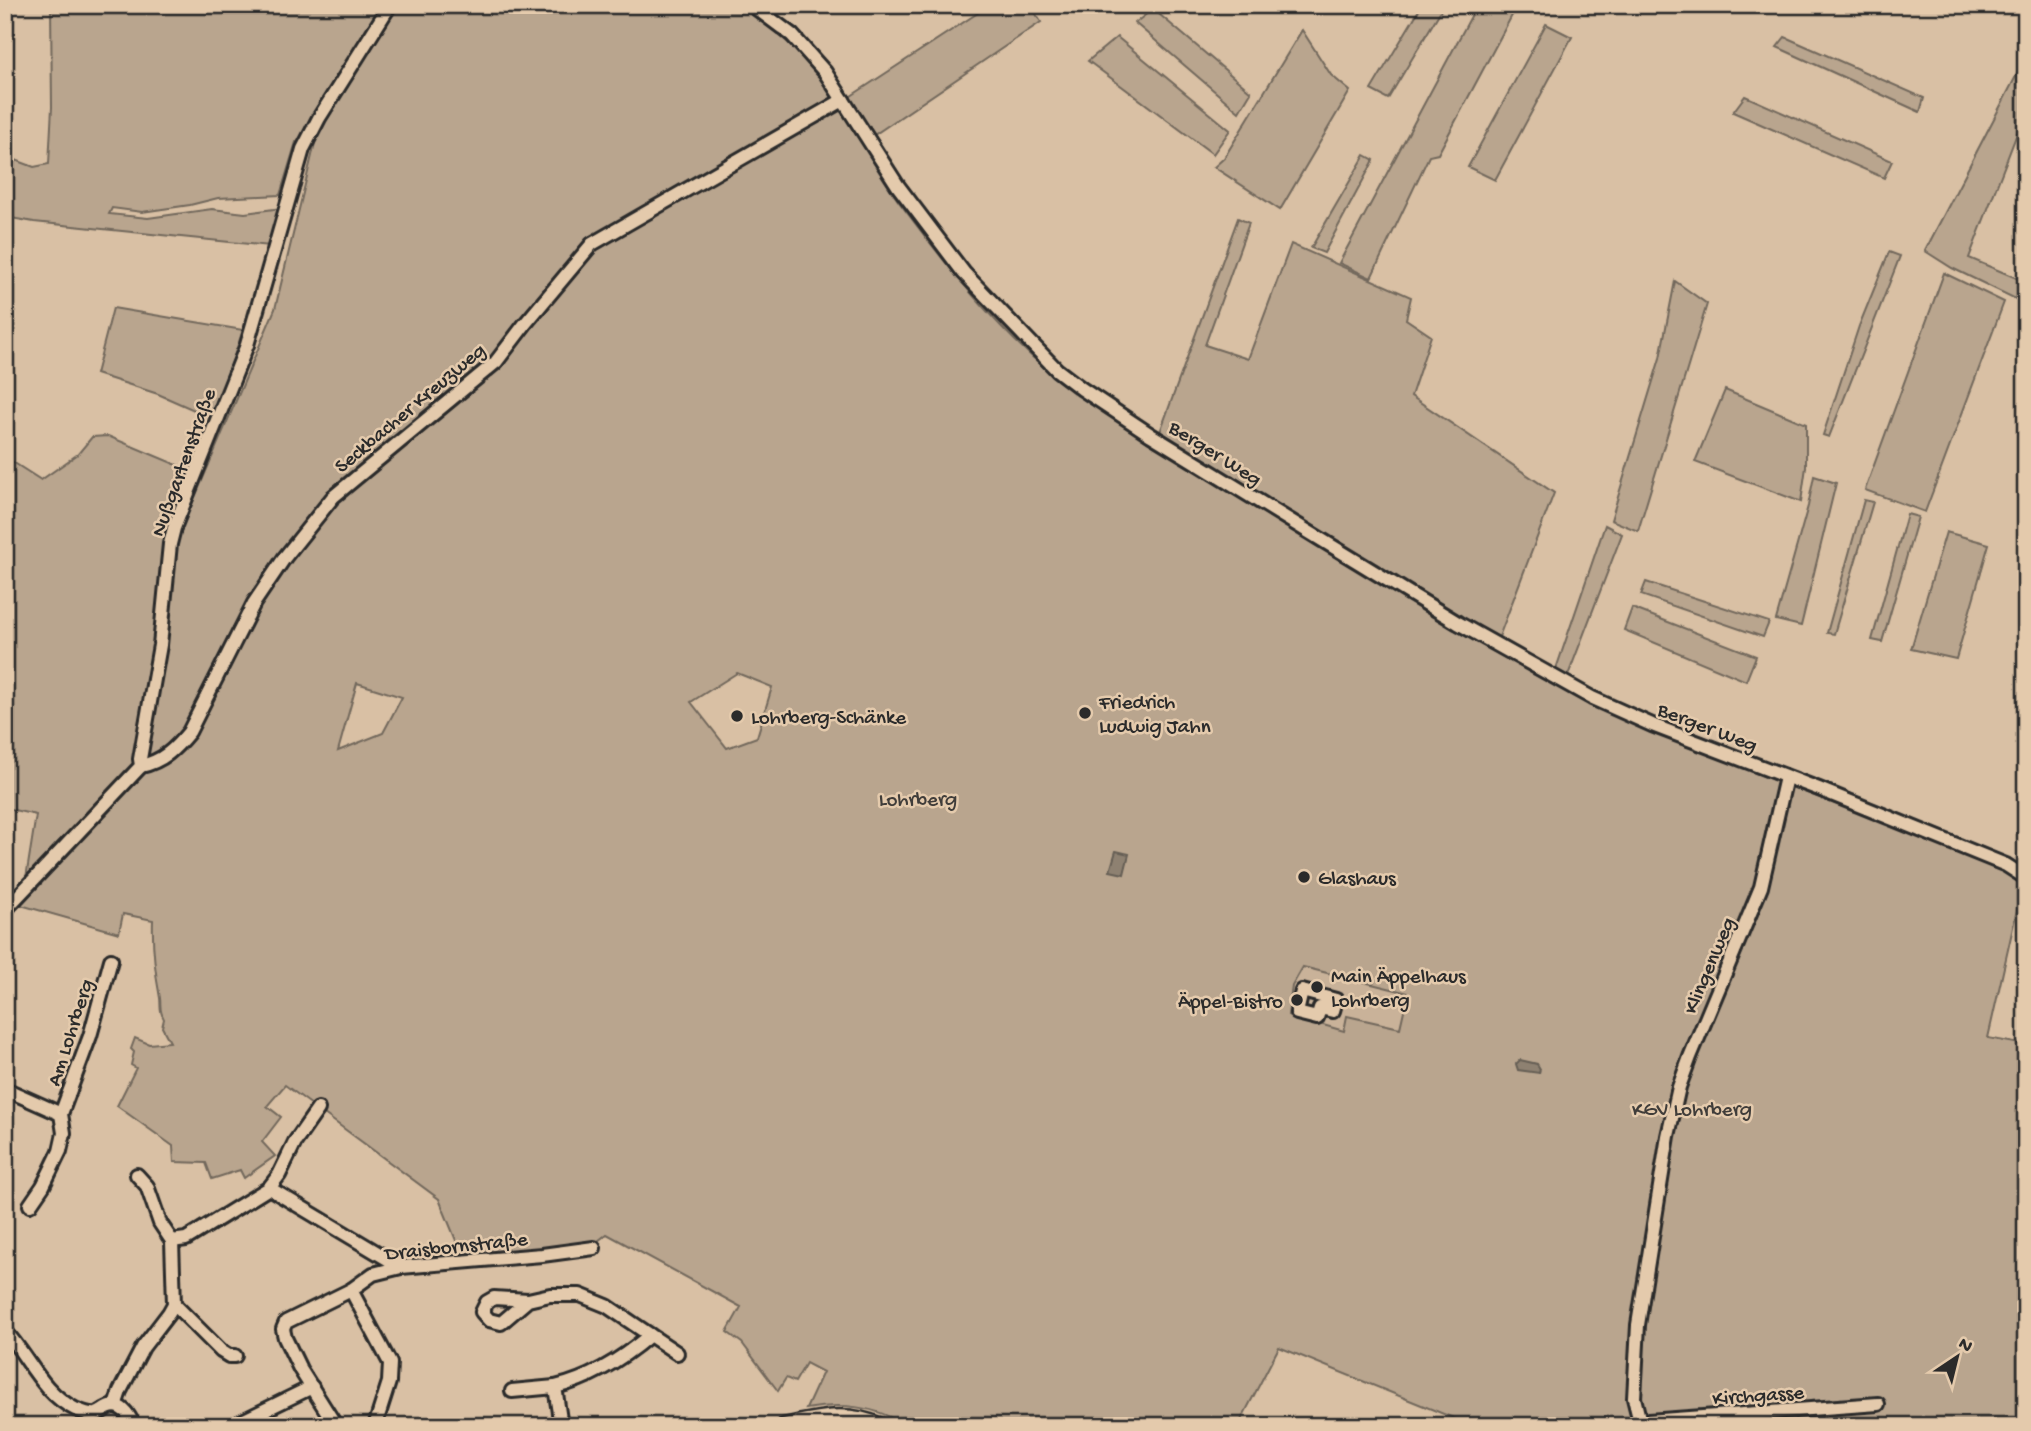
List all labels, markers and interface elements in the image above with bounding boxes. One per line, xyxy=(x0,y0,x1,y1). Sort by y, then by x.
street label: Seckbacher Kreuzweg xyxy=(331,339,492,480)
street label: Nußgartenstraße xyxy=(147,385,224,541)
street label: Berger Weg xyxy=(1162,416,1265,493)
place label: Friedrich Ludwig Jahn xyxy=(1098,692,1211,741)
street label: Berger Weg xyxy=(1652,698,1760,760)
marker: Friedrich Ludwig Jahn xyxy=(1077,705,1093,721)
place label: Lohrberg-Schänke xyxy=(751,707,907,732)
marker: Lohrberg-Schänke xyxy=(729,708,745,724)
park label: Lohrberg xyxy=(879,789,957,814)
place label: Glashaus xyxy=(1318,868,1397,893)
marker: Glashaus xyxy=(1296,869,1312,885)
street label: Klingenweg xyxy=(1680,914,1743,1018)
place label: Main Äppelhaus Lohrberg xyxy=(1331,966,1467,1015)
street label: Am Lohrberg xyxy=(43,976,101,1090)
marker: Main Äppelhaus Lohrberg xyxy=(1309,979,1325,995)
place label: Äppel-Bistro xyxy=(1178,991,1283,1016)
marker: Äppel-Bistro xyxy=(1289,992,1305,1008)
park label: KGV Lohrberg xyxy=(1632,1099,1752,1124)
street label: Draisbornstraße xyxy=(382,1228,530,1269)
north arrow xyxy=(1923,1322,1993,1392)
text: N xyxy=(1953,1333,1976,1359)
street label: Kirchgasse xyxy=(1712,1382,1806,1413)

